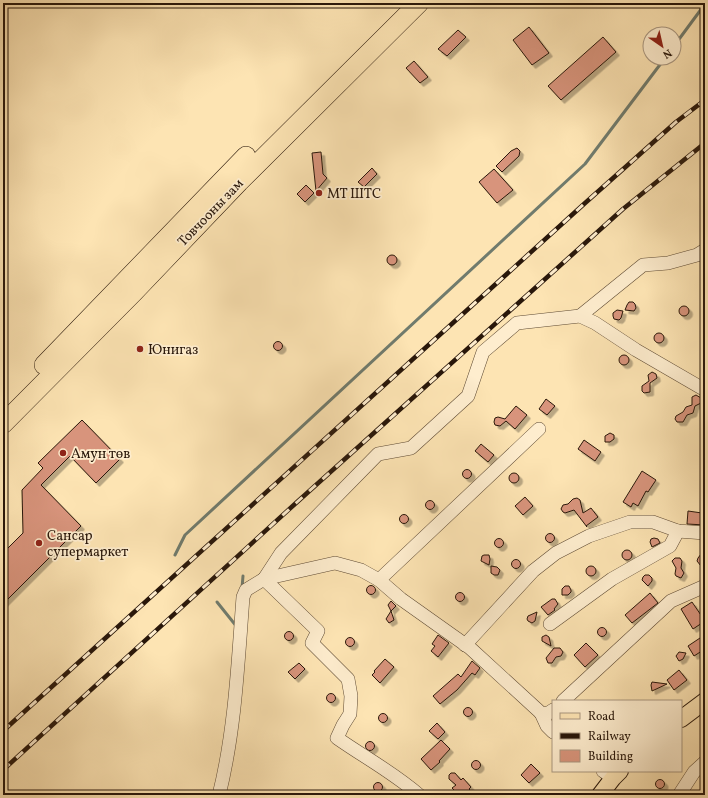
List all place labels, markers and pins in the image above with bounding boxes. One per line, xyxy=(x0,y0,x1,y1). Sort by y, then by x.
place label: MT ШТС xyxy=(327,185,381,204)
marker: MT ШТС xyxy=(314,188,324,198)
place label: Юнигаз xyxy=(148,341,198,360)
marker: Юнигаз xyxy=(135,344,145,354)
place label: Амун төв xyxy=(71,445,130,464)
marker: Амун төв xyxy=(58,448,68,458)
place label: Сансар супермаркет xyxy=(47,527,128,562)
marker: Сансар супермаркет xyxy=(34,538,44,548)

